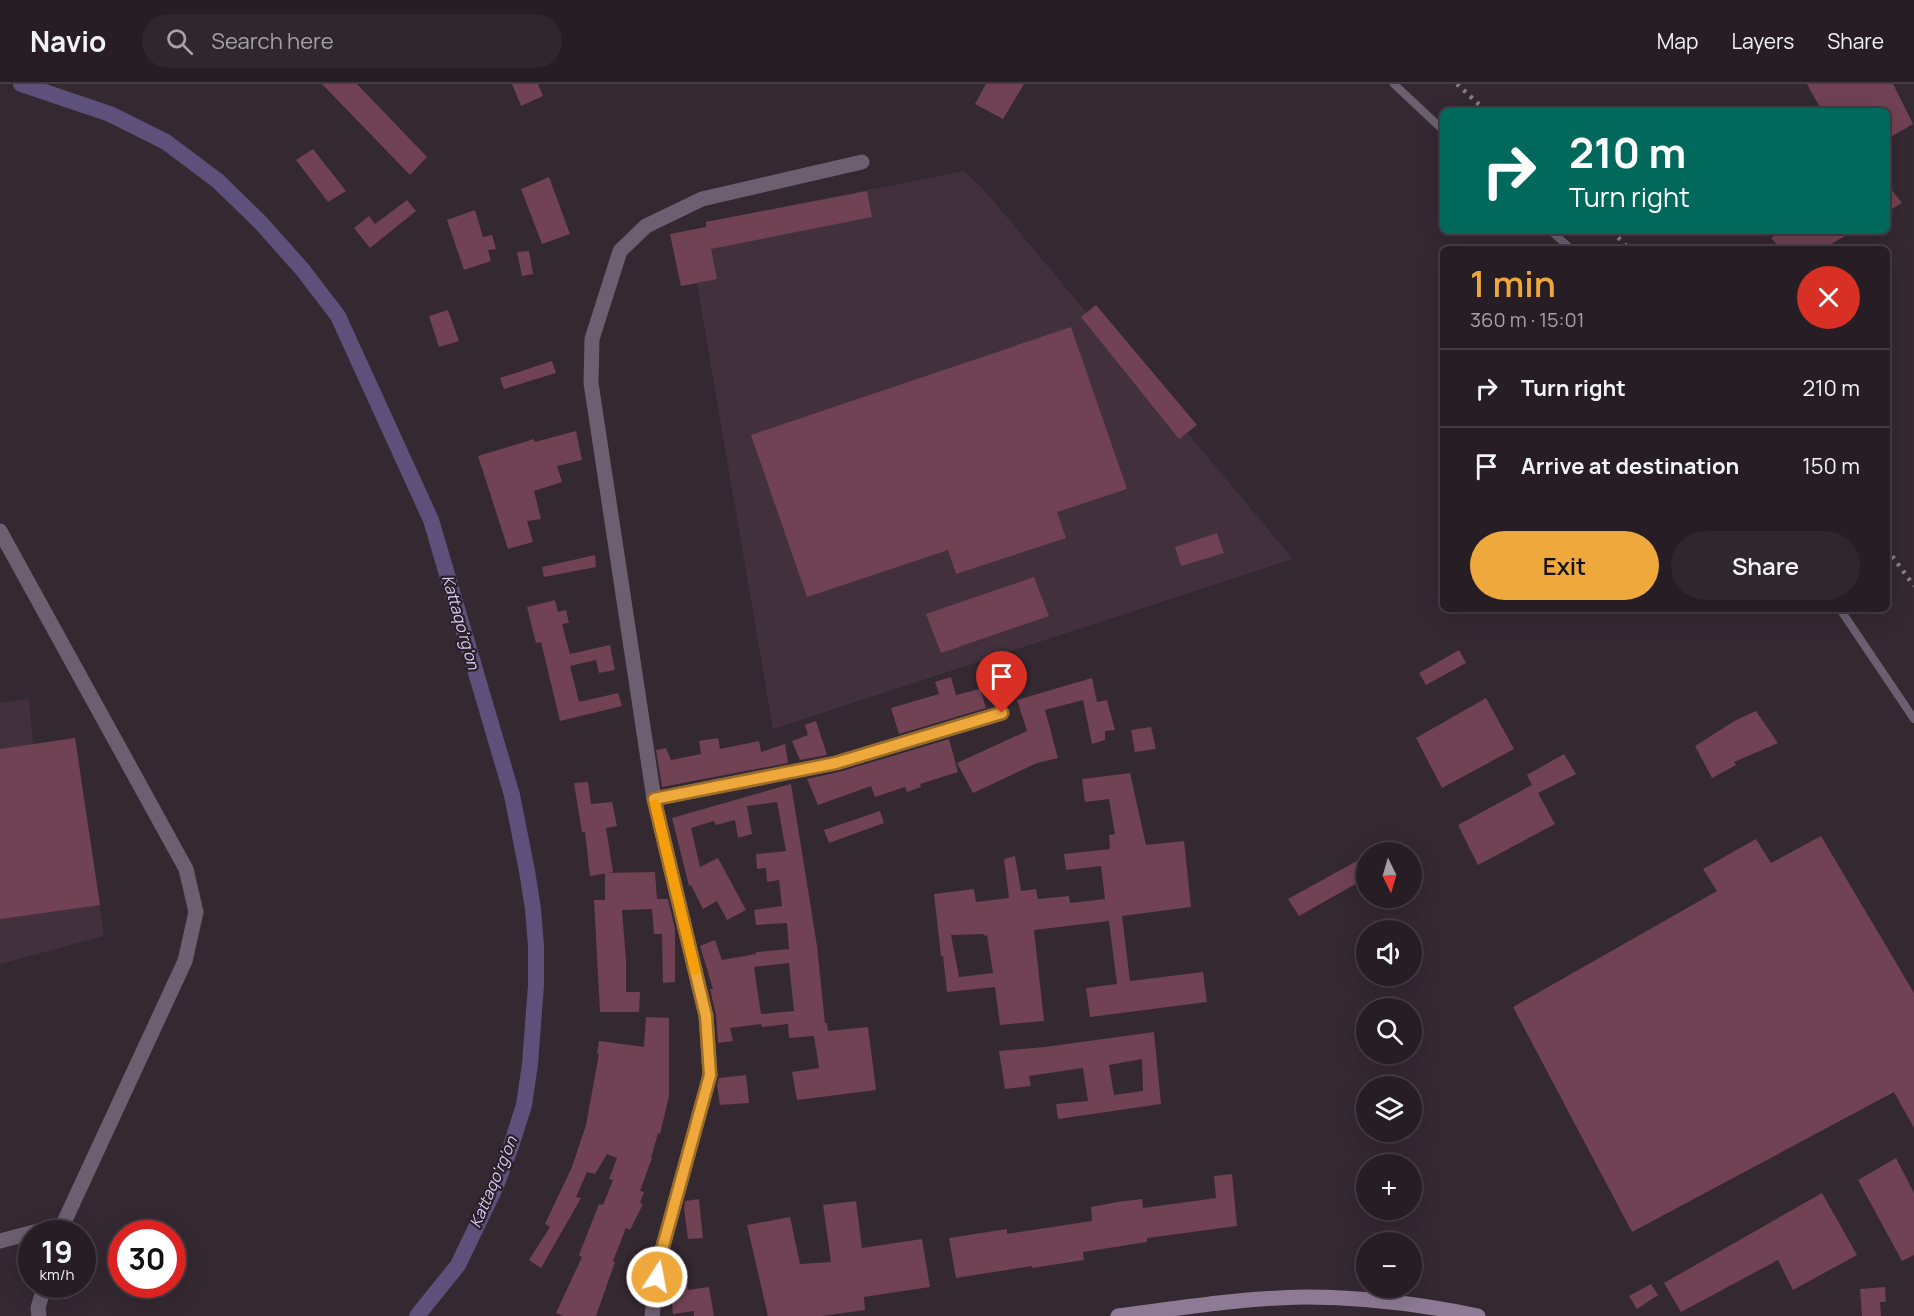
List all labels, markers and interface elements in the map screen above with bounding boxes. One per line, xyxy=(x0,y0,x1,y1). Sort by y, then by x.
search box xyxy=(142,14,562,68)
text: Navio xyxy=(30,22,106,60)
icon: search xyxy=(163,25,196,58)
text: Search here xyxy=(211,26,334,56)
text: Map xyxy=(1657,27,1698,55)
text: Layers xyxy=(1731,27,1794,55)
text: Share xyxy=(1827,27,1884,55)
text: 210 m xyxy=(1569,123,1686,181)
icon: right xyxy=(1470,132,1548,210)
text: Turn right xyxy=(1569,178,1690,215)
text: 1 min xyxy=(1470,259,1556,308)
button: close xyxy=(1797,266,1860,329)
text: 360 m · 15:01 xyxy=(1470,306,1585,333)
icon: right xyxy=(1470,372,1503,405)
text: Turn right xyxy=(1521,373,1626,403)
text: 210 m xyxy=(1802,373,1860,403)
icon: arrive xyxy=(1470,450,1503,483)
text: Arrive at destination xyxy=(1521,451,1739,481)
text: 150 m xyxy=(1802,451,1860,481)
button: Exit xyxy=(1470,531,1659,600)
button: Share xyxy=(1671,531,1860,600)
water label: Kattaqo'rg'on xyxy=(437,572,485,672)
pin xyxy=(976,651,1027,713)
icon: arrive xyxy=(985,660,1018,693)
north arrow xyxy=(1356,842,1422,908)
map controls xyxy=(1356,842,1422,1298)
button: sound xyxy=(1356,920,1422,986)
button: search xyxy=(1356,998,1422,1064)
button: layers xyxy=(1356,1076,1422,1142)
water label: Kattaqo'rg'on xyxy=(464,1133,522,1231)
button: + xyxy=(1356,1154,1422,1220)
speed limit sign: 30 xyxy=(108,1220,186,1298)
text: 19 xyxy=(41,1231,73,1272)
button: − xyxy=(1356,1232,1422,1298)
position arrow xyxy=(625,1245,689,1309)
text: km/h xyxy=(40,1264,74,1285)

